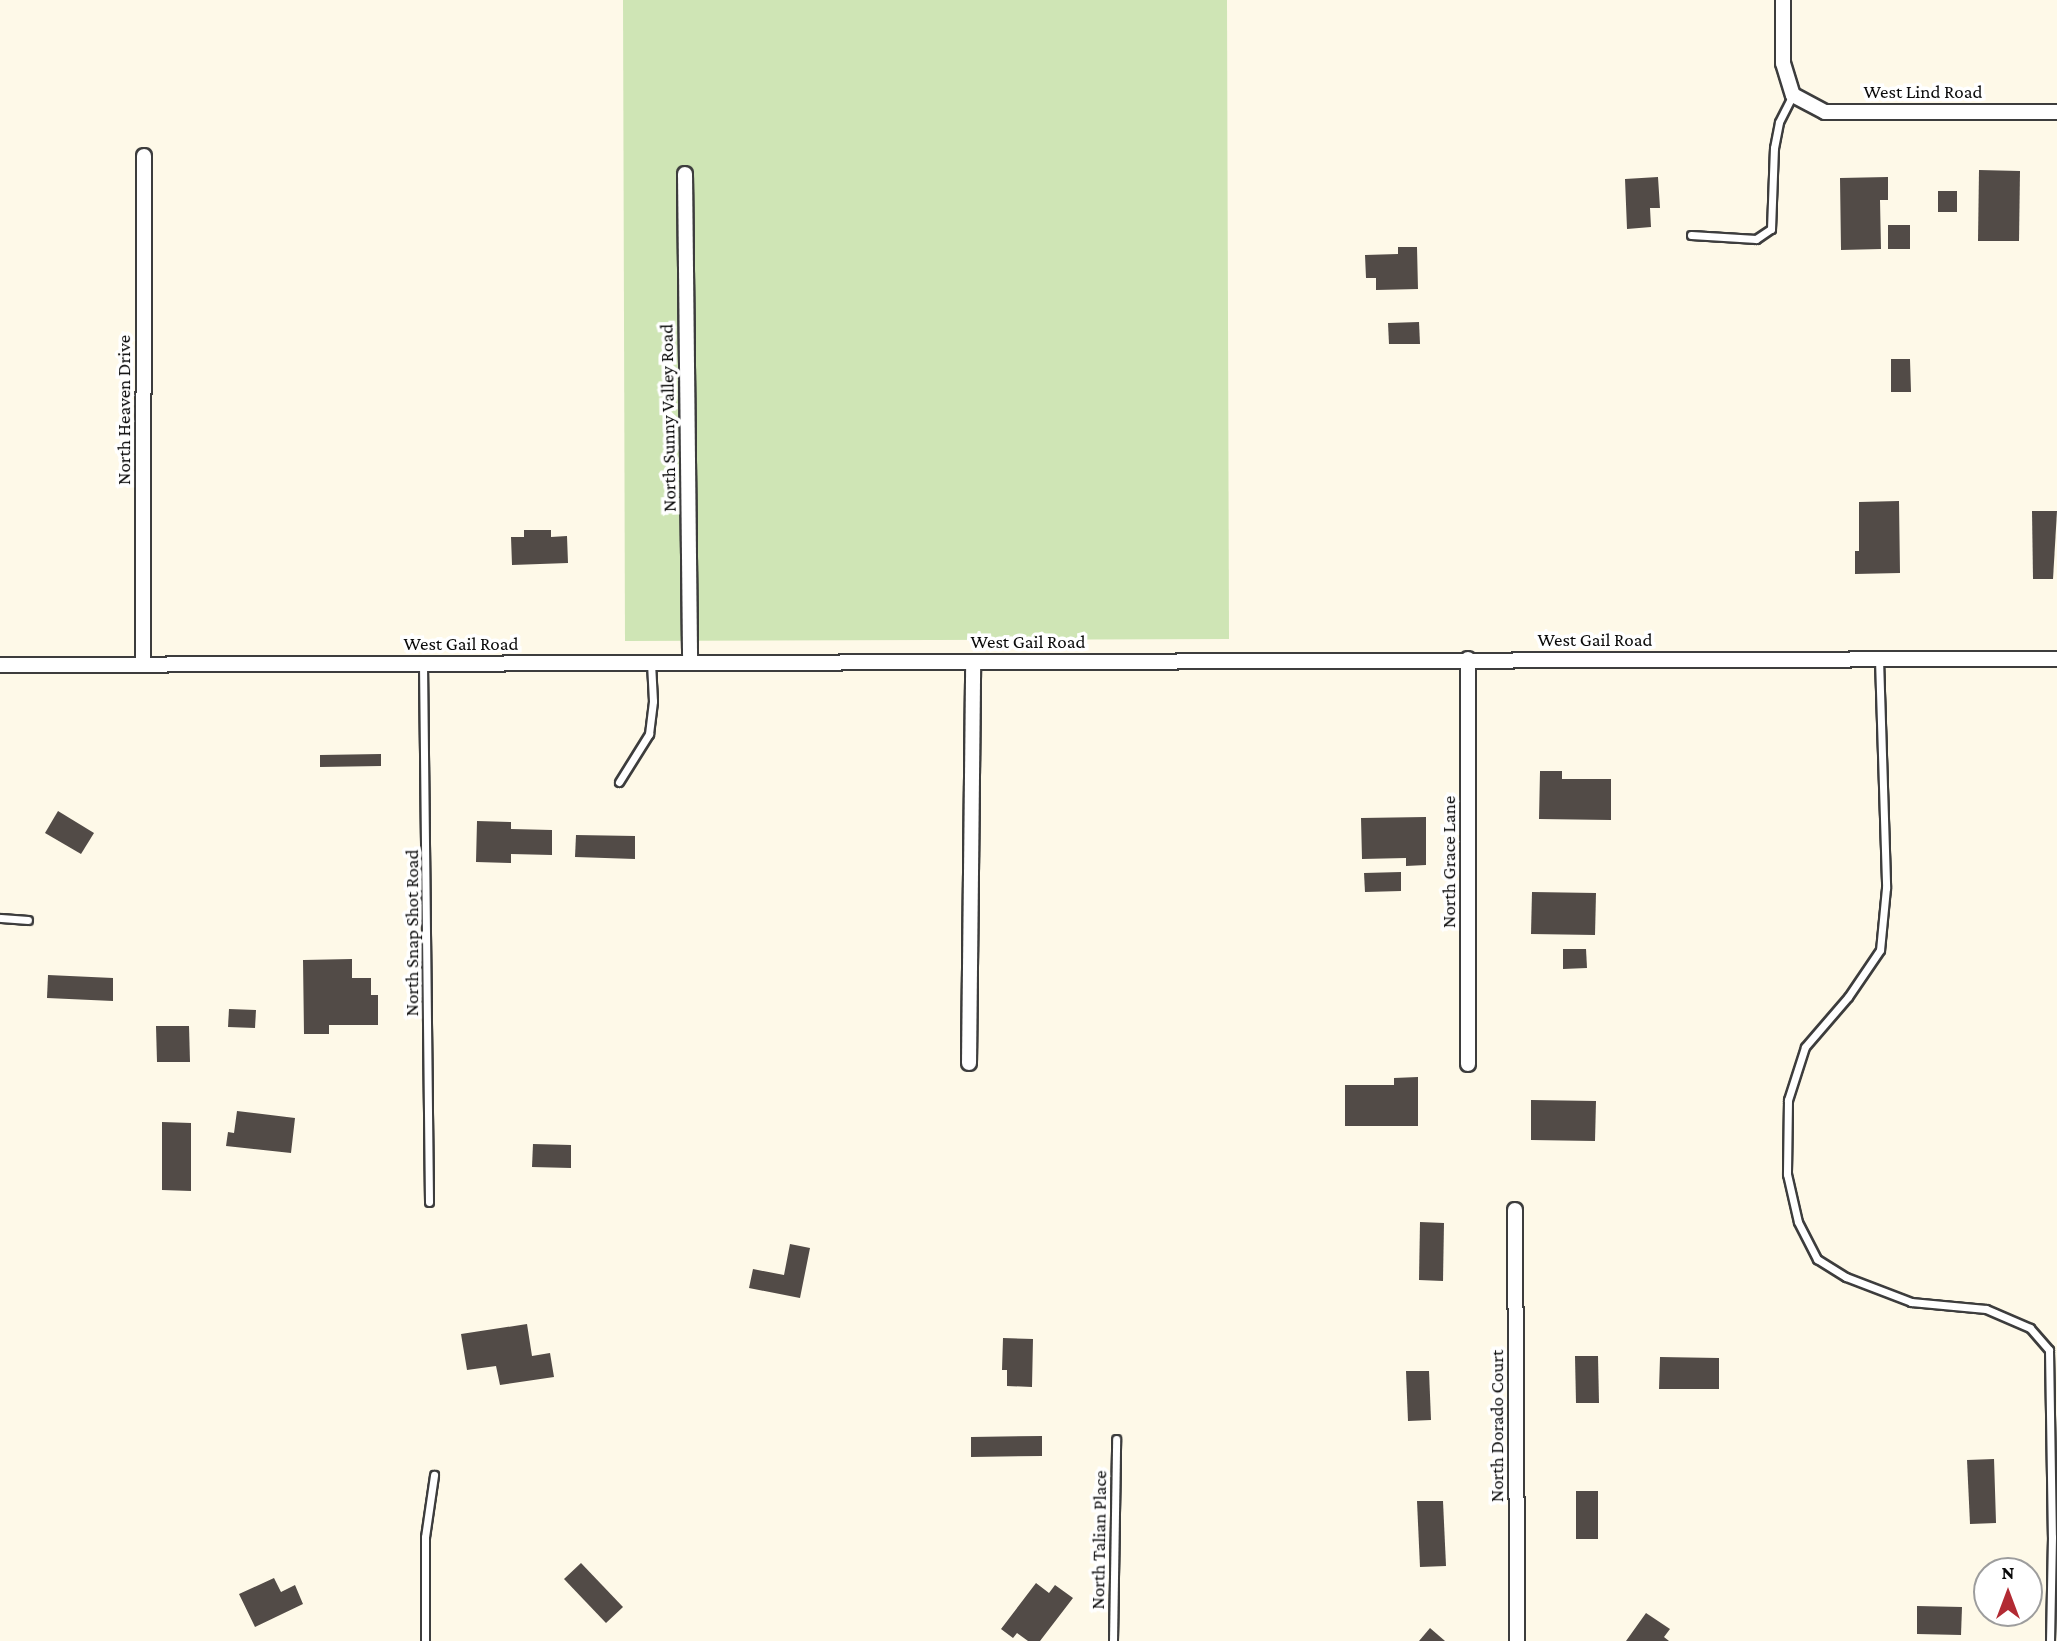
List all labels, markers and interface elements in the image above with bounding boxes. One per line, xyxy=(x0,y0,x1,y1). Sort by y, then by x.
street label: West Lind Road xyxy=(1863,81,1983,103)
street label: North Sunny Valley Road xyxy=(655,324,681,512)
street label: North Heaven Drive xyxy=(113,335,135,485)
street label: West Gail Road xyxy=(1537,629,1653,651)
street label: West Gail Road xyxy=(970,631,1086,653)
street label: West Gail Road xyxy=(403,633,519,655)
street label: North Grace Lane xyxy=(1438,796,1460,928)
street label: North Snap Shot Road xyxy=(401,850,423,1016)
street label: North Dorado Court xyxy=(1486,1350,1508,1502)
street label: North Talian Place xyxy=(1086,1470,1112,1610)
north arrow xyxy=(1973,1557,2043,1627)
text: N xyxy=(2002,1562,2014,1583)

